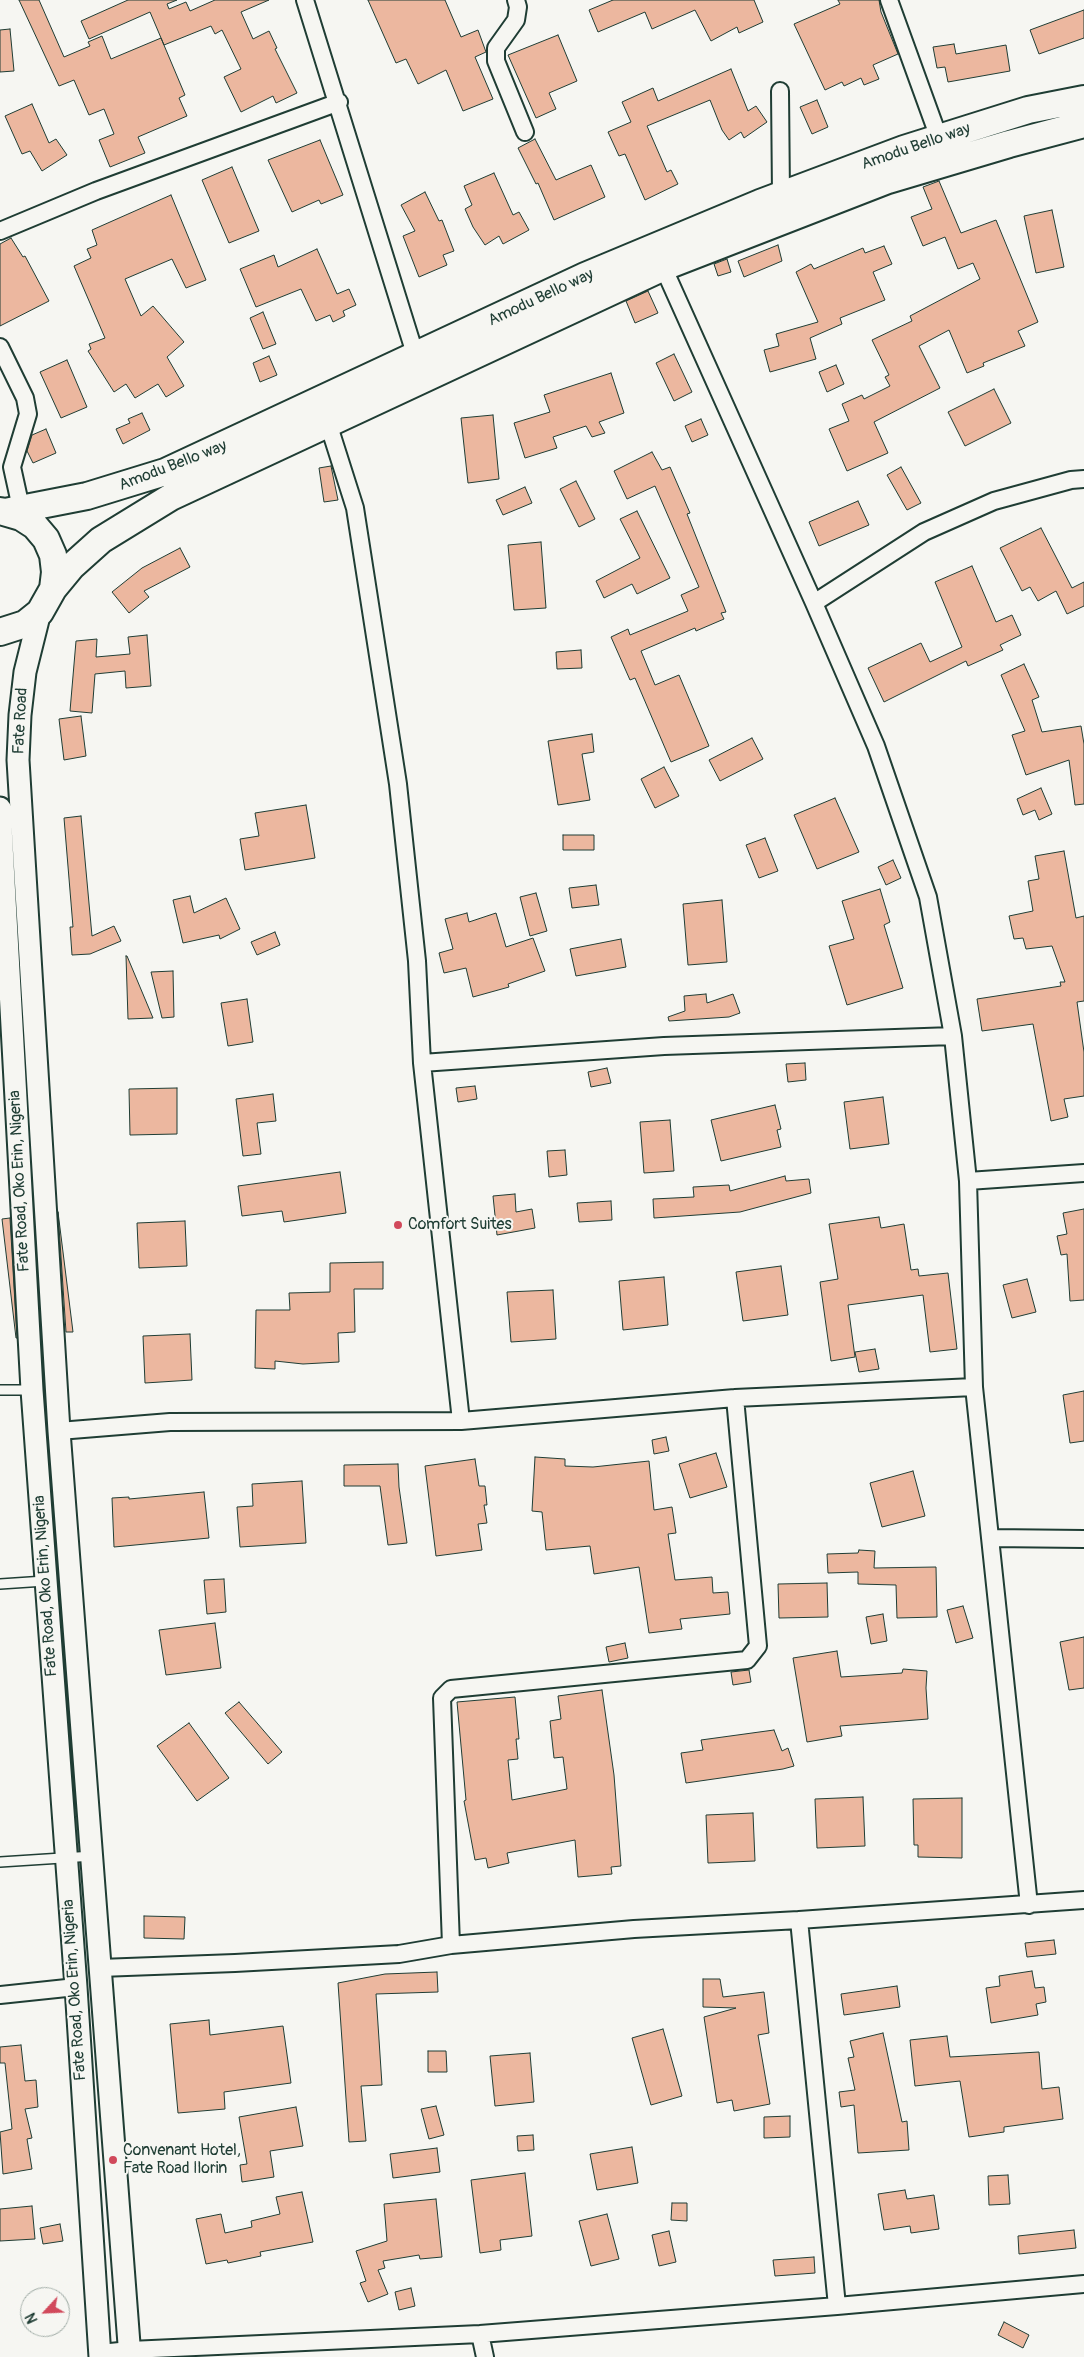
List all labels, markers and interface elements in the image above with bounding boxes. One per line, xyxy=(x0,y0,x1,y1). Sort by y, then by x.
street label: Amodu Bello way xyxy=(859,119,973,175)
street label: Amodu Bello way xyxy=(485,265,597,331)
street label: Amodu Bello way xyxy=(116,437,230,495)
street label: Fate Road xyxy=(10,687,32,755)
street label: Fate Road, Oko Erin, Nigeria xyxy=(6,1090,34,1272)
place label: Comfort Suites xyxy=(408,1215,512,1235)
marker: Comfort Suites xyxy=(392,1219,404,1231)
street label: Fate Road, Oko Erin, Nigeria xyxy=(30,1495,62,1677)
street label: Fate Road, Oko Erin, Nigeria xyxy=(59,1899,91,2081)
place label: Convenant Hotel, Fate Road Ilorin xyxy=(123,2141,241,2179)
marker: Convenant Hotel, Fate Road Ilorin xyxy=(107,2154,119,2166)
north arrow xyxy=(20,2287,70,2337)
text: N xyxy=(22,2310,42,2326)

